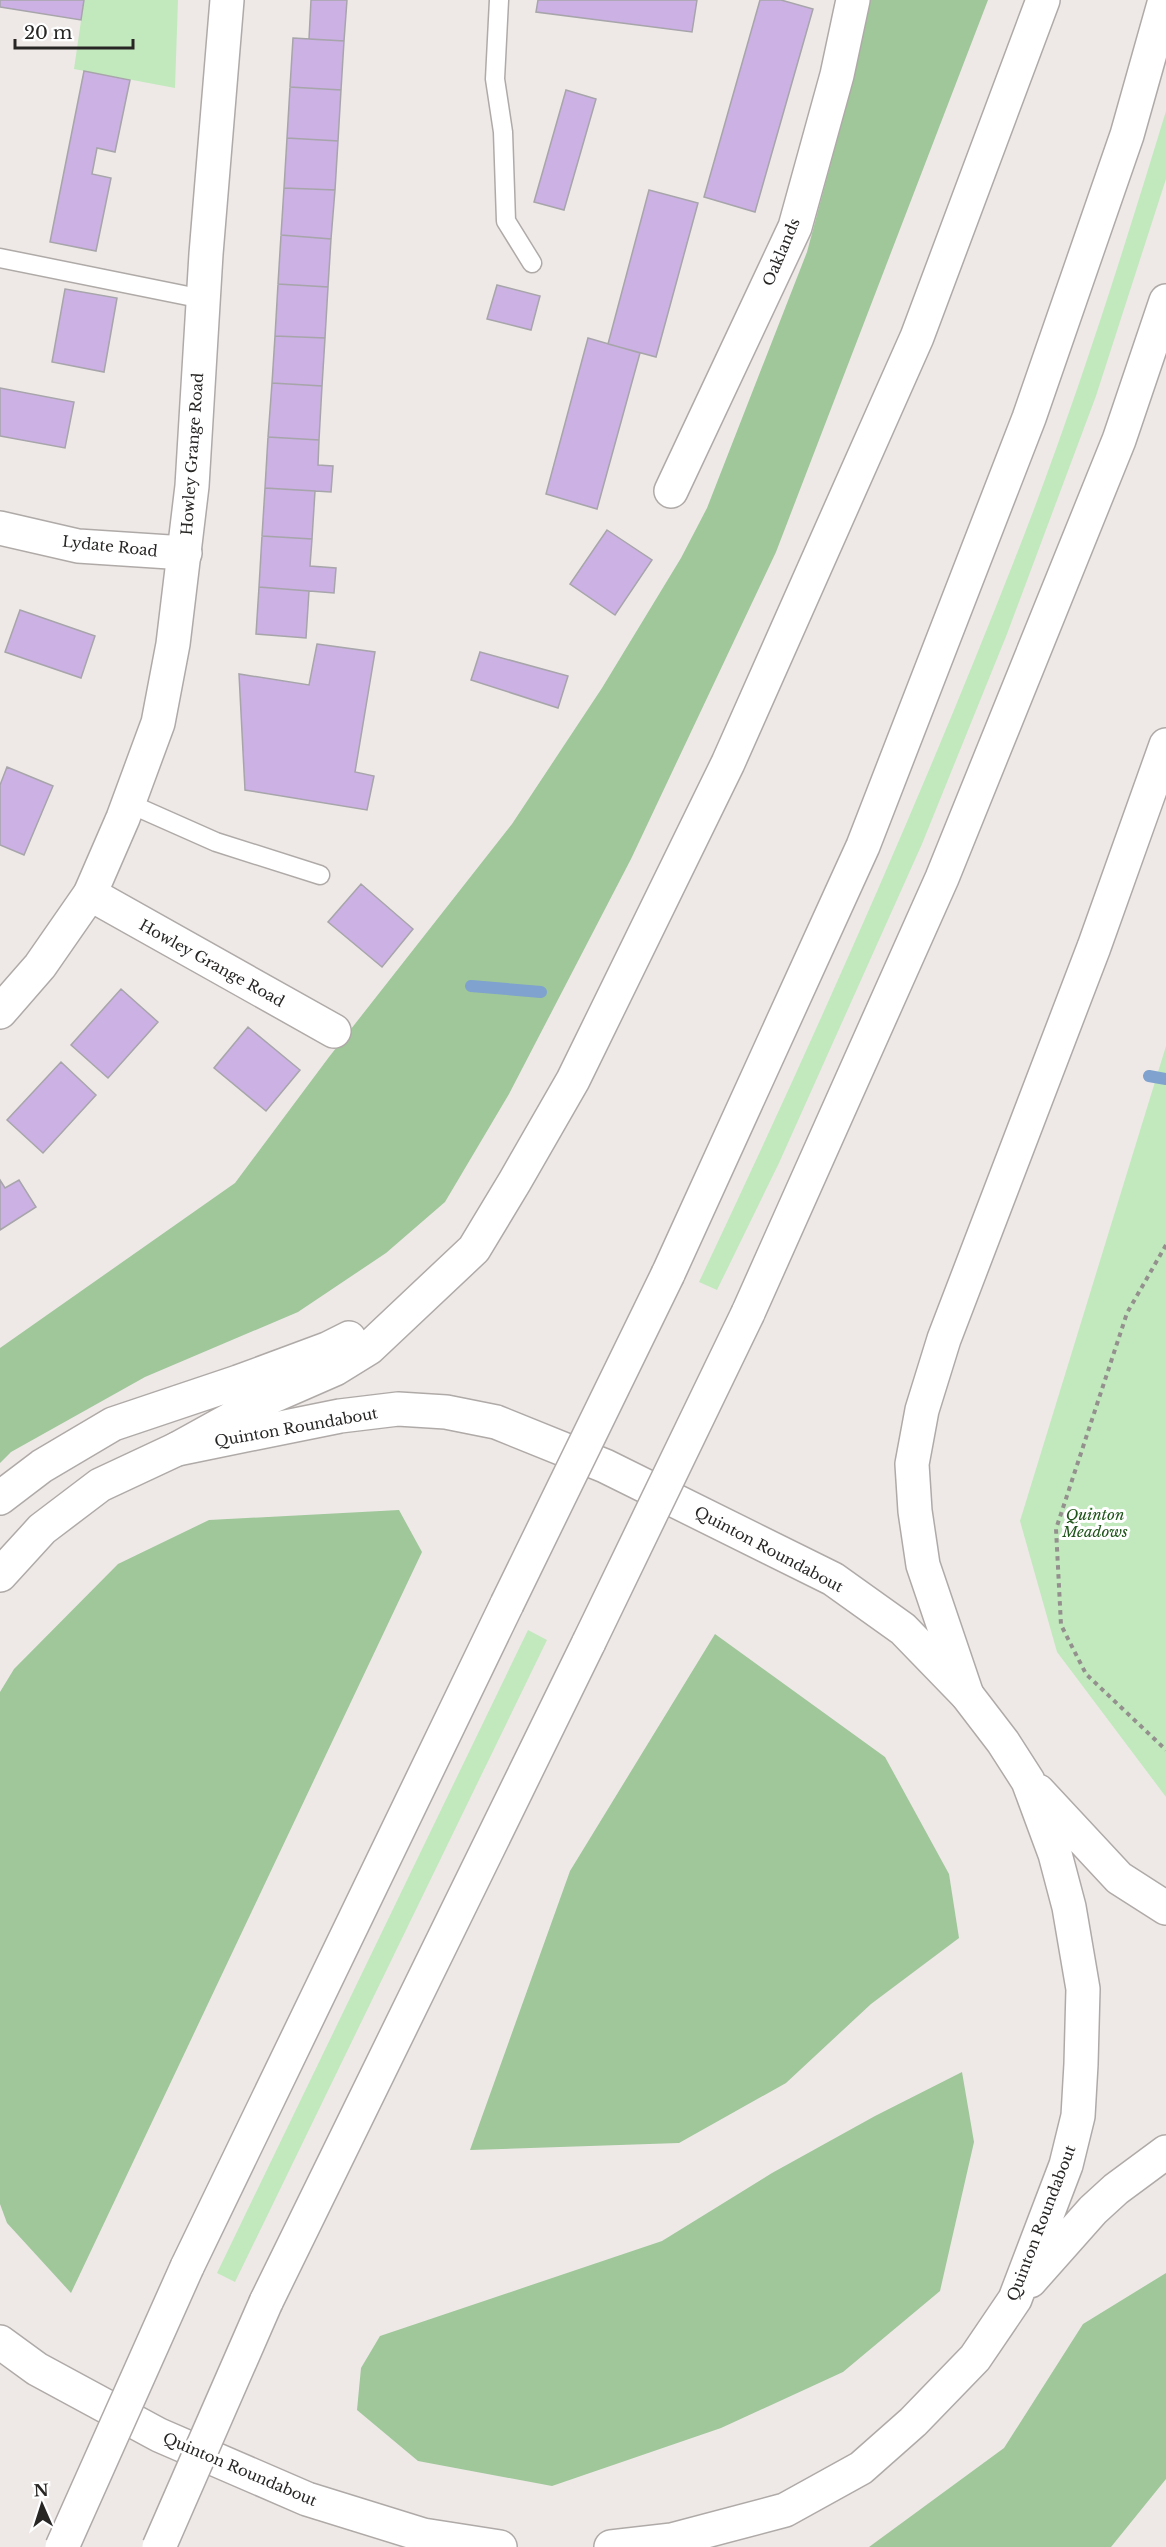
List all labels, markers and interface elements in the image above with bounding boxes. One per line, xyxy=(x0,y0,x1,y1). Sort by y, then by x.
scale bar xyxy=(15,12,134,50)
text: 20 m xyxy=(24,22,72,44)
street label: Oaklands xyxy=(758,215,804,289)
street label: Howley Grange Road xyxy=(177,372,207,536)
street label: Lydate Road xyxy=(61,532,159,560)
street label: Howley Grange Road xyxy=(136,915,288,1011)
street label: Quinton Roundabout xyxy=(213,1403,379,1451)
street label: Quinton Roundabout xyxy=(691,1502,847,1596)
park label: Quinton Meadows xyxy=(1061,1505,1128,1541)
street label: Quinton Roundabout xyxy=(1002,2142,1080,2304)
street label: Quinton Roundabout xyxy=(160,2428,320,2510)
north arrow xyxy=(12,2475,72,2535)
text: N xyxy=(33,2480,49,2500)

